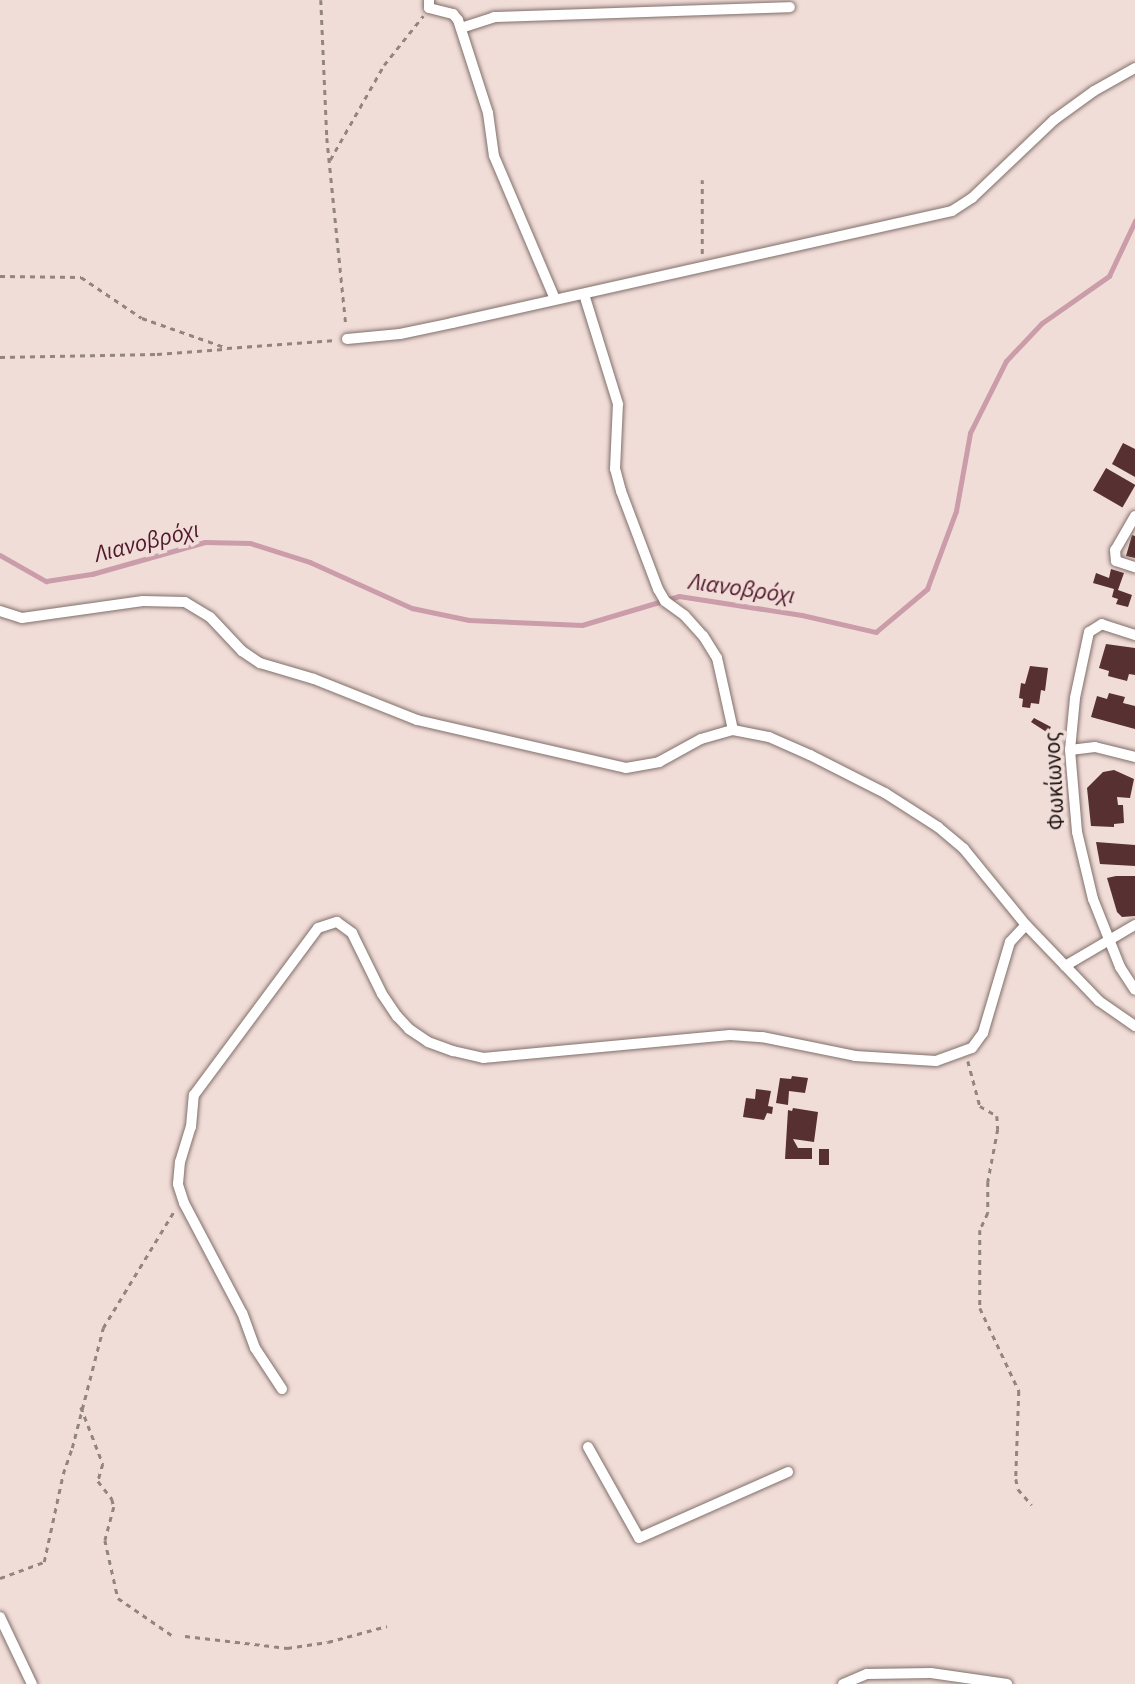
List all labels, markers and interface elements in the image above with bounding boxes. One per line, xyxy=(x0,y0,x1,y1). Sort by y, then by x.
water label: Λιανοβρόχι xyxy=(92,515,202,569)
water label: Λιανοβρόχι xyxy=(687,567,797,611)
street label: Φωκίωνος xyxy=(1039,731,1071,831)

